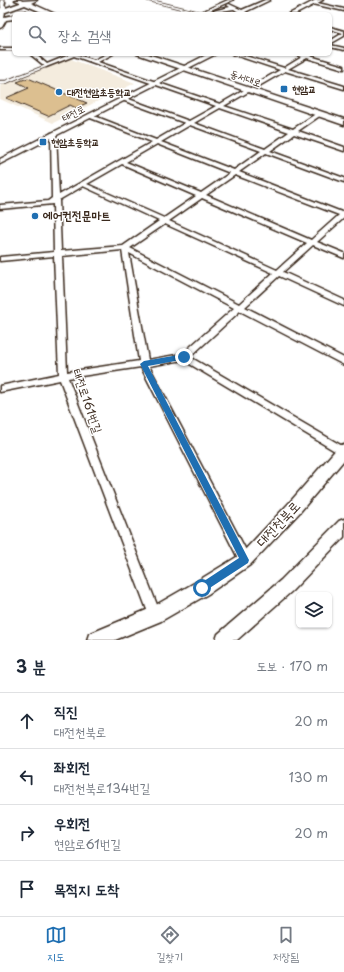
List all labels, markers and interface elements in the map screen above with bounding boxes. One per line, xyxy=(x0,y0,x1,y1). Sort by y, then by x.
search box xyxy=(12,12,332,56)
icon: search xyxy=(26,23,48,45)
text: 장소 검색 xyxy=(58,23,111,46)
street label: 동서대로 xyxy=(229,65,264,90)
place label: 현암교 xyxy=(292,81,316,96)
place label: 대전현암초등학교 xyxy=(67,84,131,99)
marker: 현암교 xyxy=(279,84,289,94)
marker: 대전현암초등학교 xyxy=(54,87,64,97)
street label: 태전로 xyxy=(59,100,87,125)
place label: 현암초등학교 xyxy=(51,134,99,149)
marker: 현암초등학교 xyxy=(38,137,48,147)
place label: 에어컨전문마트 xyxy=(42,206,111,224)
marker: 에어컨전문마트 xyxy=(30,211,40,221)
route end xyxy=(175,348,193,366)
street label: 태전로161번길 xyxy=(69,366,107,436)
street label: 대전천북로 xyxy=(251,496,305,551)
route start xyxy=(193,579,211,597)
map controls xyxy=(296,592,332,628)
button: layers xyxy=(296,592,332,628)
text: 3 분 xyxy=(16,653,46,679)
text: 도보 · 170 m xyxy=(256,656,328,675)
text: 직진 xyxy=(54,699,78,722)
icon: ahead xyxy=(16,710,38,732)
text: 20 m xyxy=(294,711,328,730)
text: 대전천북로 xyxy=(54,722,106,741)
text: 좌회전 xyxy=(54,755,90,778)
icon: left xyxy=(16,766,38,788)
text: 130 m xyxy=(289,767,328,786)
text: 대전천북로134번길 xyxy=(54,778,150,797)
text: 우회전 xyxy=(54,811,90,834)
icon: right xyxy=(16,822,38,844)
text: 20 m xyxy=(294,823,328,842)
text: 현암로61번길 xyxy=(54,834,121,853)
text: 목적지 도착 xyxy=(54,877,119,900)
icon: arrive xyxy=(16,878,38,900)
tab: 지도 xyxy=(45,924,67,965)
tab: 길찾기 xyxy=(156,924,183,965)
tab: 저장됨 xyxy=(273,924,299,965)

